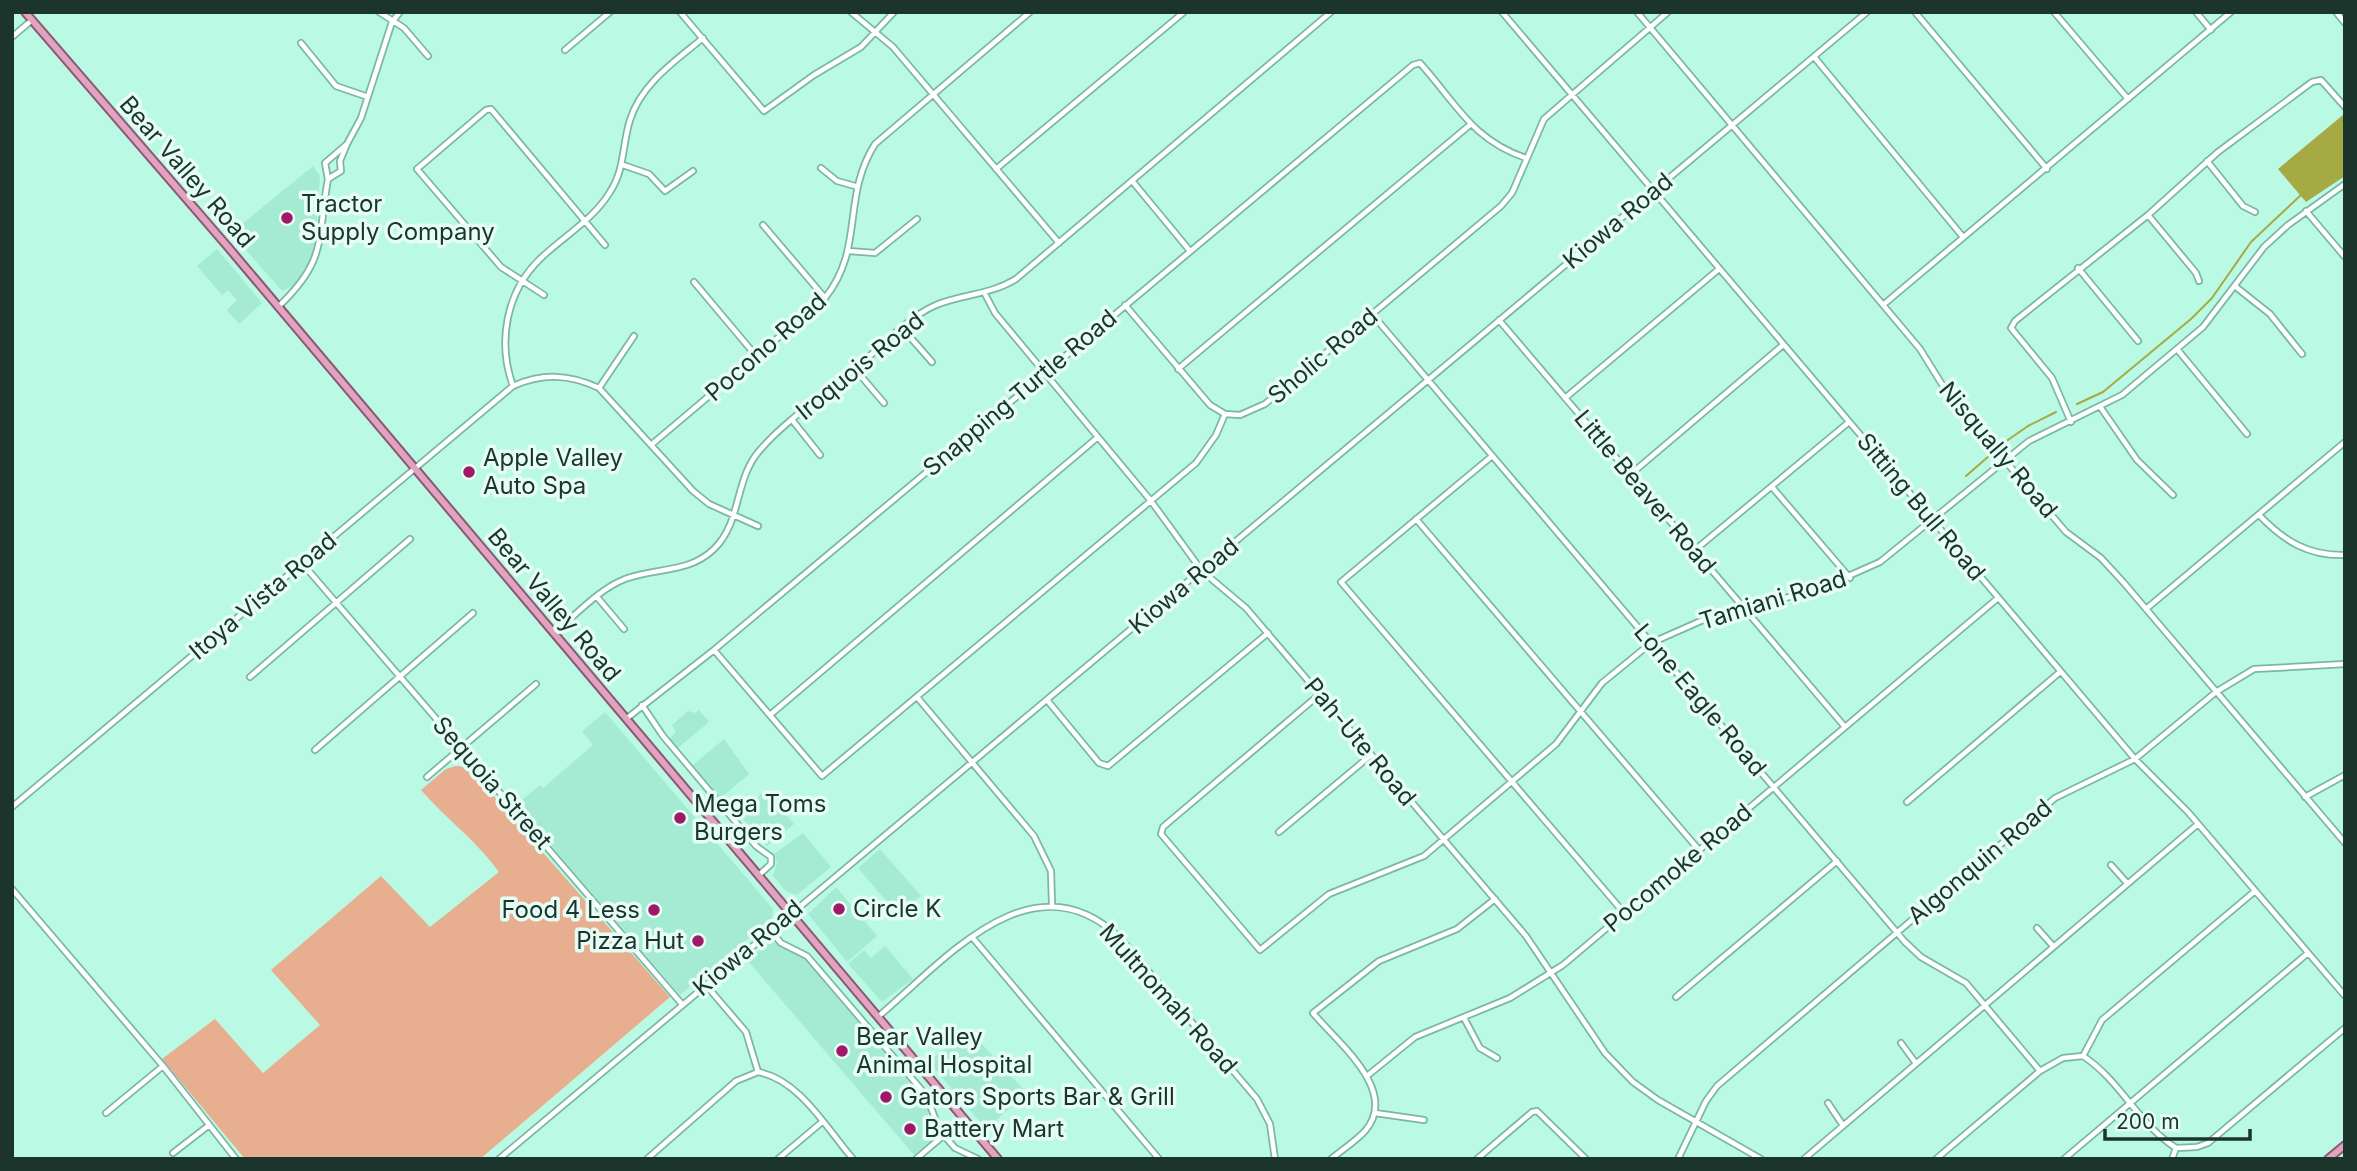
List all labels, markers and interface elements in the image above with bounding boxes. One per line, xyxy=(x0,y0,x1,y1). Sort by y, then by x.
street label: Bear Valley Road xyxy=(114,90,261,253)
street label: Kiowa Road xyxy=(1557,166,1678,275)
place label: Tractor Supply Company xyxy=(301,189,495,246)
marker: Tractor Supply Company xyxy=(279,210,295,226)
street label: Pocono Road xyxy=(699,286,832,407)
street label: Sholic Road xyxy=(1262,301,1383,410)
street label: Snapping Turtle Road xyxy=(917,303,1122,482)
street label: Iroquois Road xyxy=(790,305,929,426)
street label: Nisqually Road xyxy=(1933,376,2064,524)
street label: Little Beaver Road xyxy=(1568,404,1722,579)
street label: Sitting Bull Road xyxy=(1851,427,1992,586)
place label: Apple Valley Auto Spa xyxy=(483,443,623,500)
marker: Apple Valley Auto Spa xyxy=(461,464,477,480)
street label: Bear Valley Road xyxy=(482,522,627,687)
street label: Itoya Vista Road xyxy=(183,526,342,666)
street label: Kiowa Road xyxy=(1123,531,1244,640)
street label: Tamiani Road xyxy=(1696,563,1850,636)
street label: Lone Eagle Road xyxy=(1628,618,1773,782)
street label: Pah-Ute Road xyxy=(1298,672,1422,812)
street label: Sequoia Street xyxy=(427,710,558,855)
place label: Mega Toms Burgers xyxy=(694,789,826,846)
street label: Algonquin Road xyxy=(1902,793,2058,930)
street label: Pocomoke Road xyxy=(1598,797,1758,938)
marker: Mega Toms Burgers xyxy=(672,810,688,826)
street label: Kiowa Road xyxy=(687,893,808,1002)
place label: Circle K xyxy=(853,894,941,923)
place label: Food 4 Less xyxy=(501,895,640,924)
marker: Circle K xyxy=(831,901,847,917)
marker: Food 4 Less xyxy=(646,902,662,918)
street label: Multnomah Road xyxy=(1093,918,1243,1080)
place label: Pizza Hut xyxy=(576,926,684,955)
marker: Pizza Hut xyxy=(690,933,706,949)
place label: Bear Valley Animal Hospital xyxy=(856,1022,1032,1079)
marker: Bear Valley Animal Hospital xyxy=(834,1043,850,1059)
place label: Gators Sports Bar & Grill xyxy=(900,1082,1175,1111)
marker: Gators Sports Bar & Grill xyxy=(878,1089,894,1105)
scale bar xyxy=(2105,1098,2250,1142)
text: 200 m xyxy=(2116,1109,2180,1134)
place label: Battery Mart xyxy=(924,1114,1064,1143)
marker: Battery Mart xyxy=(902,1121,918,1137)

